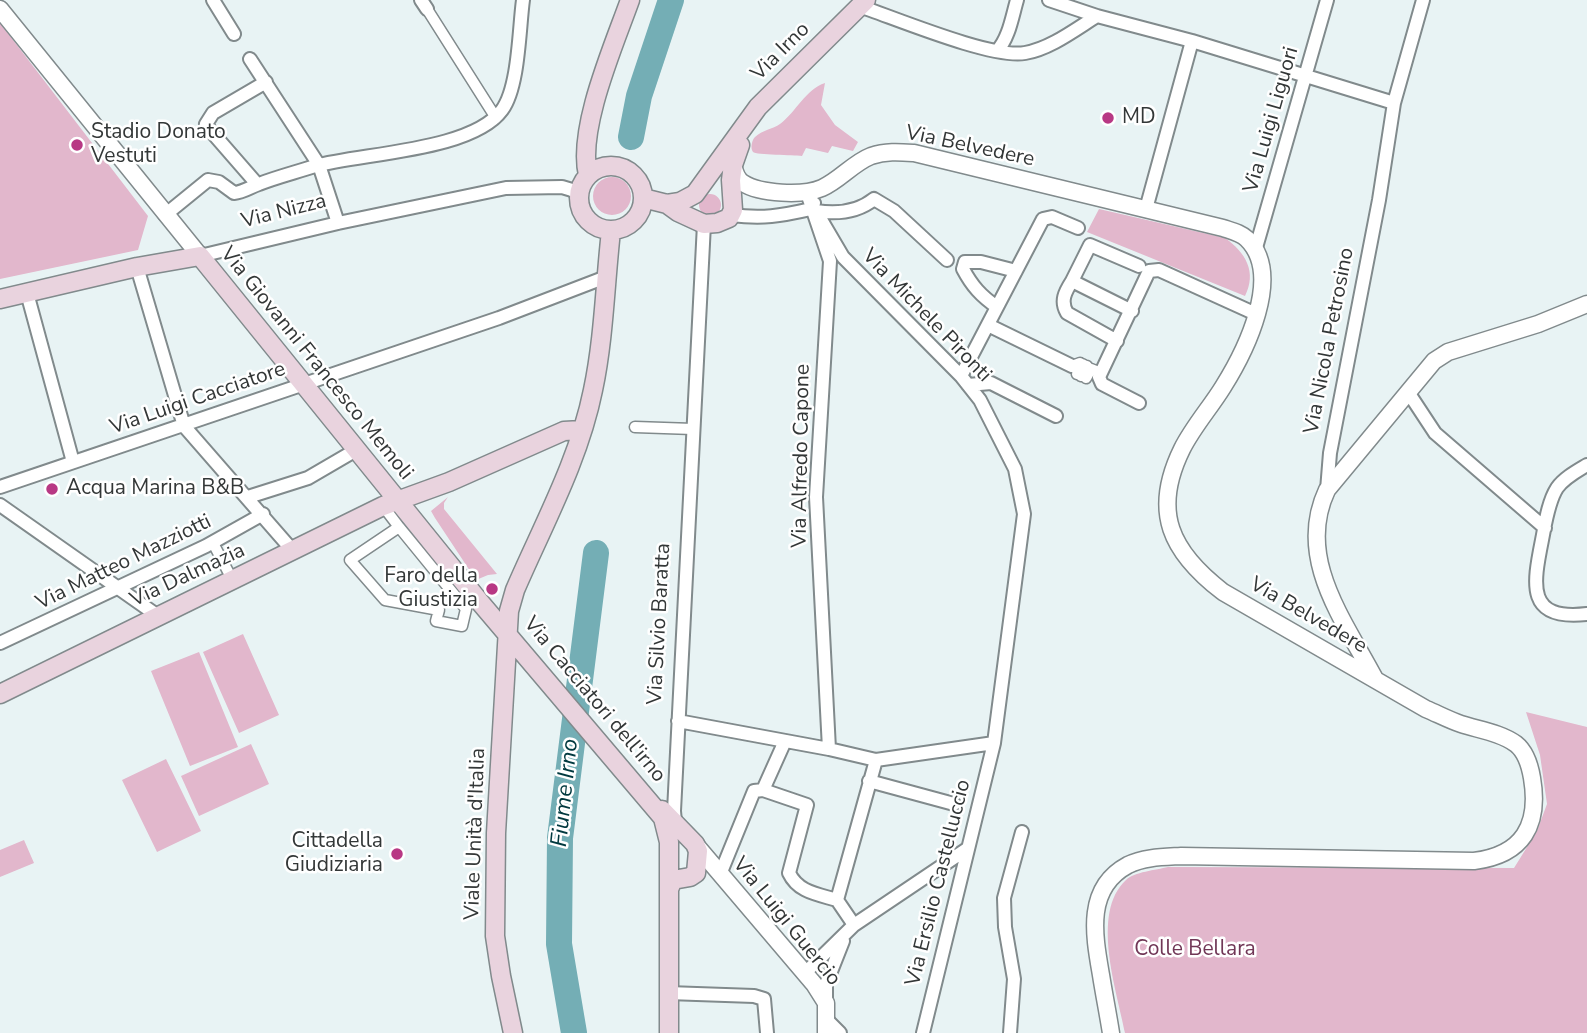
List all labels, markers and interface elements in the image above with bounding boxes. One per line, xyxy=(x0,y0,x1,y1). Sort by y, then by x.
street label: Via Irno xyxy=(747,18,815,86)
street label: Via Luigi Liguori xyxy=(1239,44,1305,196)
place label: MD xyxy=(1122,105,1156,131)
marker: MD xyxy=(1100,110,1116,126)
place label: Stadio Donato Vestuti xyxy=(91,120,226,170)
street label: Via Belvedere xyxy=(903,121,1037,173)
marker: Stadio Donato Vestuti xyxy=(69,137,85,153)
street label: Via Nizza xyxy=(239,189,329,235)
street label: Via Giovanni Francesco Memoli xyxy=(214,242,418,486)
street label: Via Michele Pironti xyxy=(856,244,996,388)
street label: Via Nicola Petrosino xyxy=(1300,246,1360,436)
street label: Via Luigi Cacciatore xyxy=(107,357,289,441)
street label: Via Alfredo Capone xyxy=(788,364,816,548)
place label: Acqua Marina B&B xyxy=(66,476,244,502)
marker: Acqua Marina B&B xyxy=(44,481,60,497)
street label: Via Matteo Mazziotti xyxy=(32,510,216,616)
street label: Via Dalmazia xyxy=(127,538,249,614)
street label: Via Silvio Baratta xyxy=(643,543,677,705)
place label: Faro della Giustizia xyxy=(384,564,478,614)
street label: Via Belvedere xyxy=(1245,572,1371,660)
marker: Faro della Giustizia xyxy=(484,581,500,597)
street label: Via Cacciatori dell'irno xyxy=(517,612,671,788)
water label: Fiume Irno xyxy=(547,738,585,848)
street label: Viale Unità d'Italia xyxy=(460,748,492,920)
street label: Via Ersilio Castelluccio xyxy=(901,777,977,989)
place label: Cittadella Giudiziaria xyxy=(285,829,383,879)
marker: Cittadella Giudiziaria xyxy=(389,846,405,862)
street label: Via Luigi Guercio xyxy=(726,853,846,991)
park label: Colle Bellara xyxy=(1134,937,1256,963)

